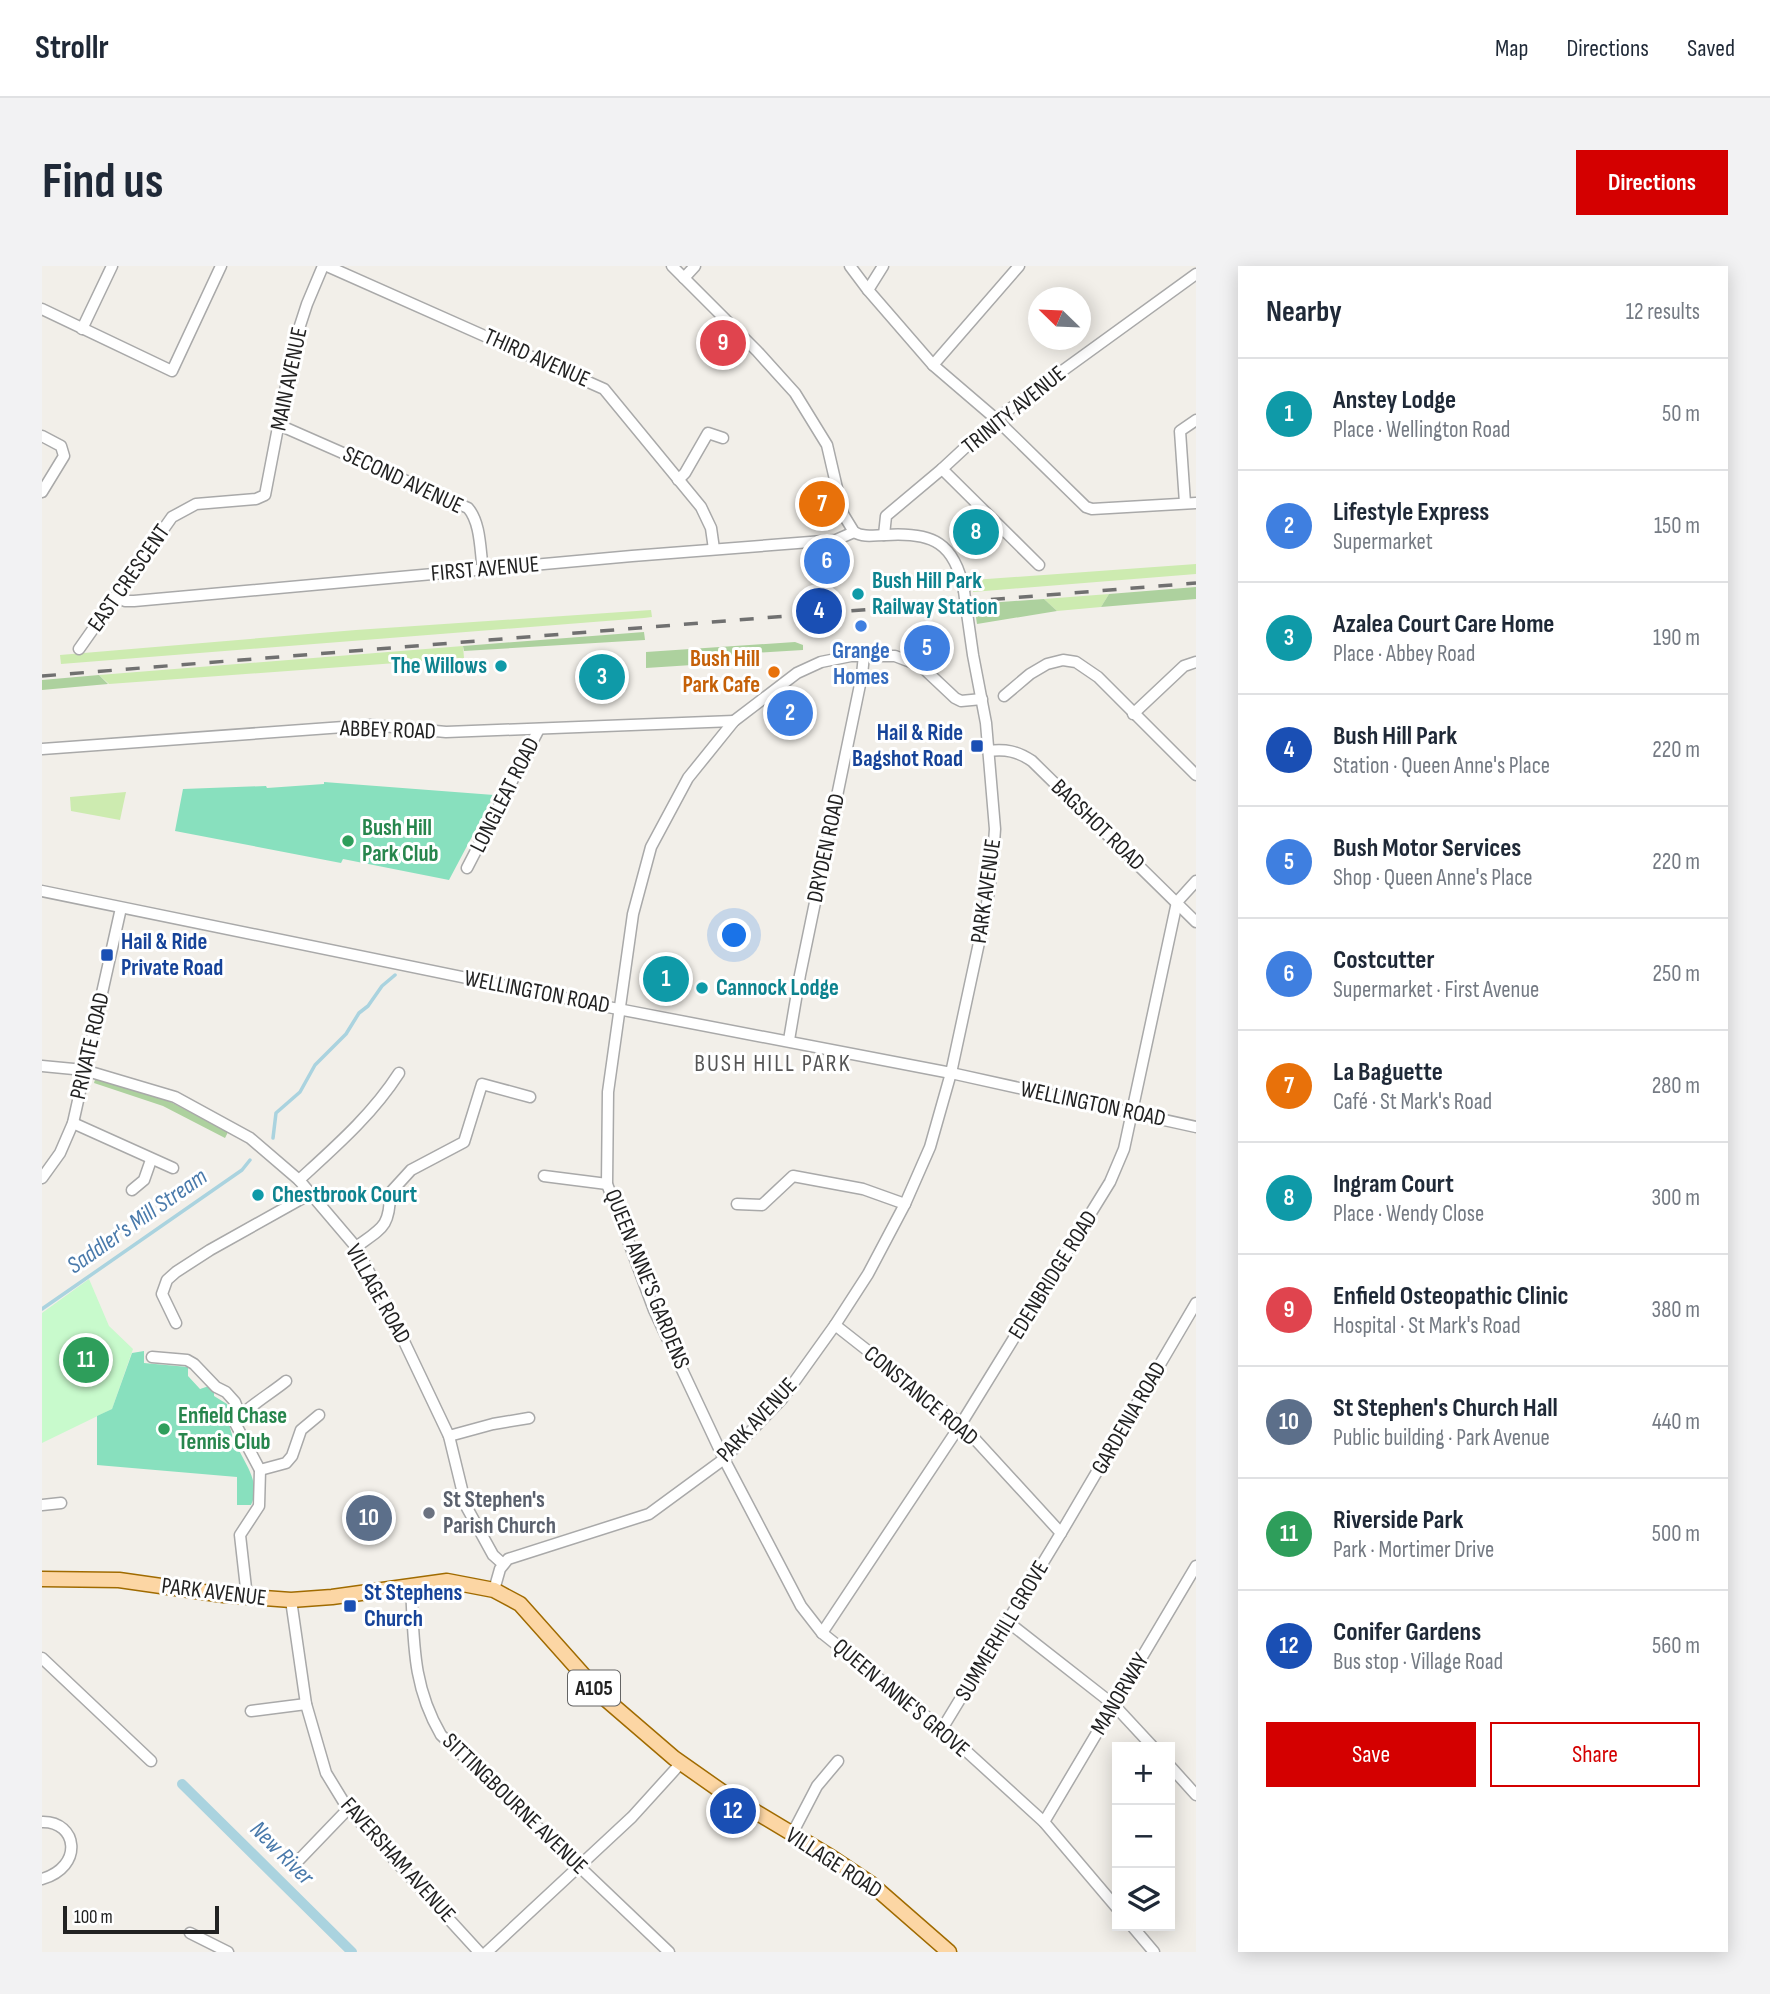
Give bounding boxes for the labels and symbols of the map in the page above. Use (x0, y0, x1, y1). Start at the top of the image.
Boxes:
north arrow (1028, 287, 1091, 350)
pin: 9 (700, 317, 746, 369)
street label: THIRD AVENUE (480, 322, 594, 394)
street label: MAIN AVENUE (264, 325, 314, 433)
street label: TRINITY AVENUE (957, 360, 1071, 460)
street label: SECOND AVENUE (338, 440, 468, 520)
pin: 7 (799, 478, 845, 530)
pin: 8 (953, 506, 999, 558)
street label: EAST CRESCENT (82, 519, 176, 637)
pin: 6 (804, 535, 850, 587)
street label: FIRST AVENUE (430, 550, 540, 588)
place label: Bush Hill Park Railway Station (872, 567, 998, 621)
pin: 4 (796, 585, 842, 637)
marker: Bush Hill Park Railway Station (850, 586, 866, 602)
marker: Grange Homes (853, 618, 869, 634)
pin: 5 (904, 622, 950, 674)
place label: Grange Homes (832, 637, 890, 691)
place label: Bush Hill Park Cafe (682, 645, 760, 699)
pin: 3 (579, 651, 625, 703)
place label: The Willows (391, 652, 487, 680)
marker: The Willows (493, 658, 509, 674)
marker: Bush Hill Park Cafe (766, 664, 782, 680)
pin: 2 (767, 687, 813, 739)
street label: ABBEY ROAD (339, 714, 436, 746)
place label: Hail & Ride Bagshot Road (852, 719, 963, 773)
street label: LONGLEAT ROAD (464, 733, 546, 857)
marker: Hail & Ride Bagshot Road (969, 738, 985, 754)
street label: BAGSHOT ROAD (1045, 773, 1151, 877)
street label: DRYDEN ROAD (801, 791, 851, 905)
place label: Bush Hill Park Club (362, 814, 438, 868)
marker: Bush Hill Park Club (340, 833, 356, 849)
street label: PARK AVENUE (965, 837, 1007, 945)
your location (717, 918, 751, 952)
place label: Hail & Ride Private Road (121, 928, 223, 982)
marker: Hail & Ride Private Road (99, 947, 115, 963)
pin: 1 (643, 953, 689, 1005)
street label: WELLINGTON ROAD (462, 964, 612, 1020)
place label: Cannock Lodge (716, 974, 839, 1002)
marker: Cannock Lodge (694, 980, 710, 996)
street label: PRIVATE ROAD (64, 990, 116, 1102)
district label: BUSH HILL PARK (694, 1049, 852, 1078)
street label: WELLINGTON ROAD (1018, 1075, 1168, 1133)
water label: Saddler's Mill Stream (61, 1162, 213, 1280)
place label: Chestbrook Court (272, 1181, 418, 1209)
street label: QUEEN ANNE'S GARDENS (598, 1185, 696, 1373)
marker: Chestbrook Court (250, 1187, 266, 1203)
street label: EDENBRIDGE ROAD (1002, 1206, 1104, 1344)
street label: VILLAGE ROAD (339, 1239, 417, 1349)
pin: 11 (63, 1334, 109, 1386)
street label: CONSTANCE ROAD (858, 1340, 984, 1452)
street label: GARDENIA ROAD (1085, 1357, 1173, 1479)
street label: PARK AVENUE (711, 1372, 803, 1468)
place label: Enfield Chase Tennis Club (178, 1402, 287, 1456)
marker: Enfield Chase Tennis Club (156, 1421, 172, 1437)
place label: St Stephen's Parish Church (443, 1486, 556, 1540)
pin: 10 (346, 1492, 392, 1544)
marker: St Stephen's Parish Church (421, 1505, 437, 1521)
street label: SUMMERHILL GROVE (949, 1556, 1055, 1706)
street label: PARK AVENUE (160, 1572, 268, 1612)
place label: St Stephens Church (364, 1579, 462, 1633)
marker: St Stephens Church (342, 1598, 358, 1614)
street label: QUEEN ANNE'S GROVE (827, 1633, 975, 1763)
street label: MANORWAY (1085, 1648, 1155, 1740)
road number: A105 (568, 1670, 620, 1706)
street label: SITTINGBOURNE AVENUE (436, 1728, 594, 1880)
pin: 12 (710, 1785, 756, 1837)
street label: FAVERSHAM AVENUE (335, 1792, 461, 1928)
water label: New River (244, 1815, 321, 1892)
street label: VILLAGE ROAD (780, 1821, 888, 1905)
scale bar (63, 1903, 219, 1935)

